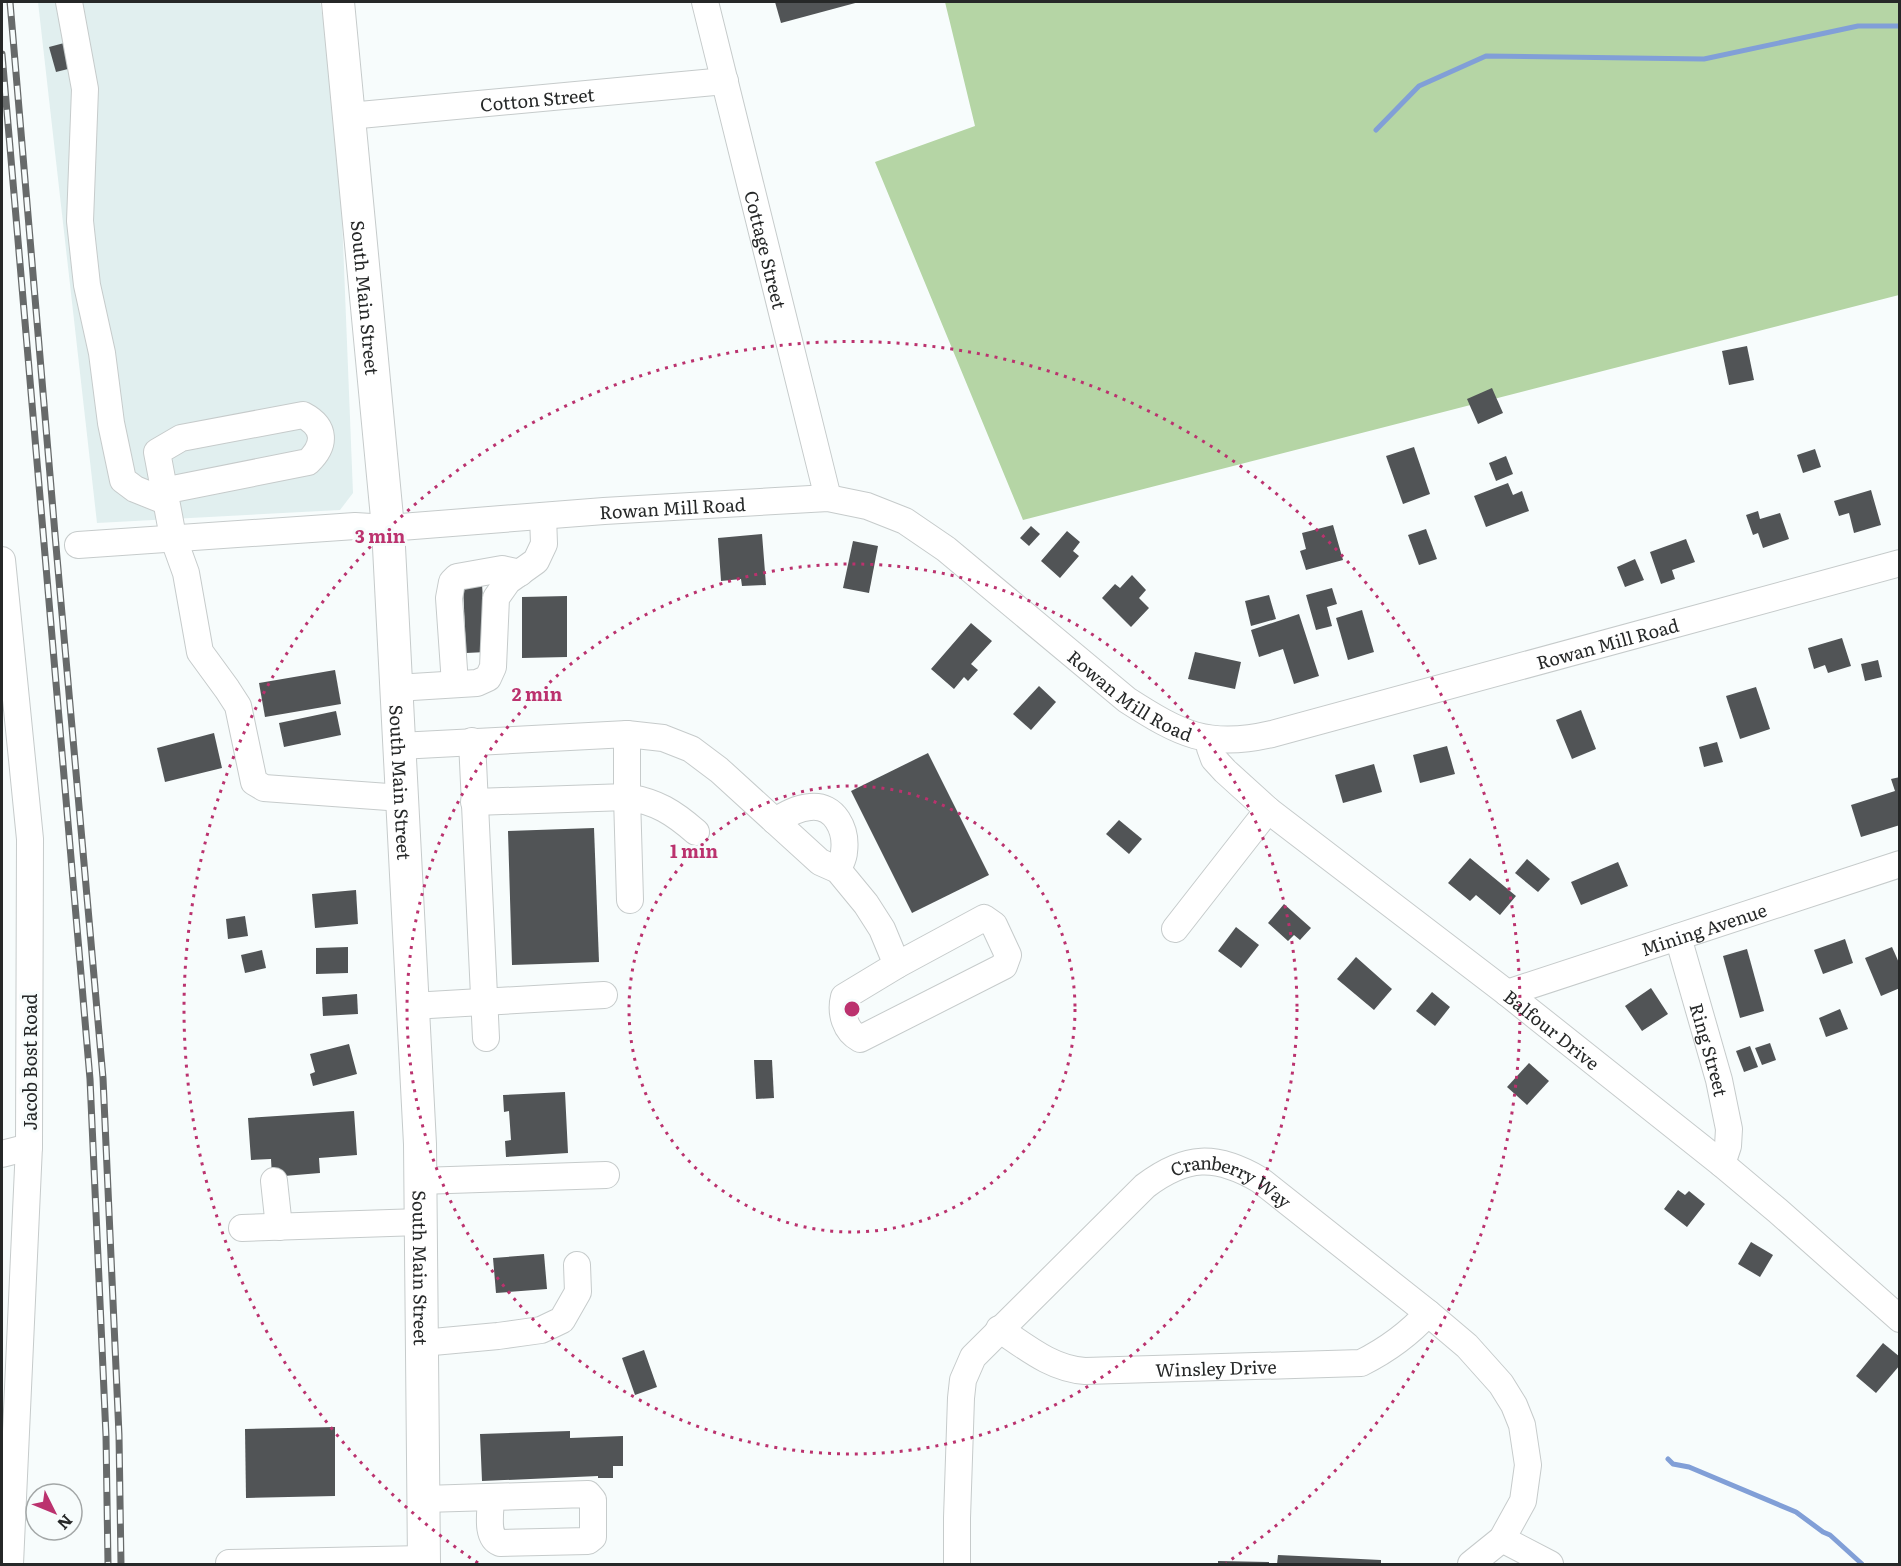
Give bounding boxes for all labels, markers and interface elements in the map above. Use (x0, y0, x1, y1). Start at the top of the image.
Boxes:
street label: Cotton Street (479, 80, 596, 117)
street label: Cottage Street (739, 187, 794, 312)
street label: South Main Street (345, 219, 387, 377)
street label: Rowan Mill Road (599, 489, 746, 525)
text: 3 min (355, 522, 406, 549)
street label: Rowan Mill Road (1533, 610, 1682, 675)
street label: Rowan Mill Road (1062, 643, 1196, 747)
text: 2 min (512, 680, 563, 707)
street label: South Main Street (384, 704, 419, 861)
text: 1 min (670, 837, 719, 864)
street label: Mining Avenue (1637, 895, 1770, 962)
street label: Balfour Drive (1499, 982, 1606, 1076)
street label: Jacob Bost Road (16, 994, 43, 1130)
centre of rings (842, 999, 862, 1019)
street label: Ring Street (1684, 1000, 1736, 1099)
street label: Cranberry Way (1166, 1148, 1298, 1214)
street label: South Main Street (407, 1190, 435, 1346)
street label: Winsley Drive (1155, 1352, 1277, 1382)
north arrow (24, 1482, 84, 1542)
text: N (52, 1510, 79, 1536)

